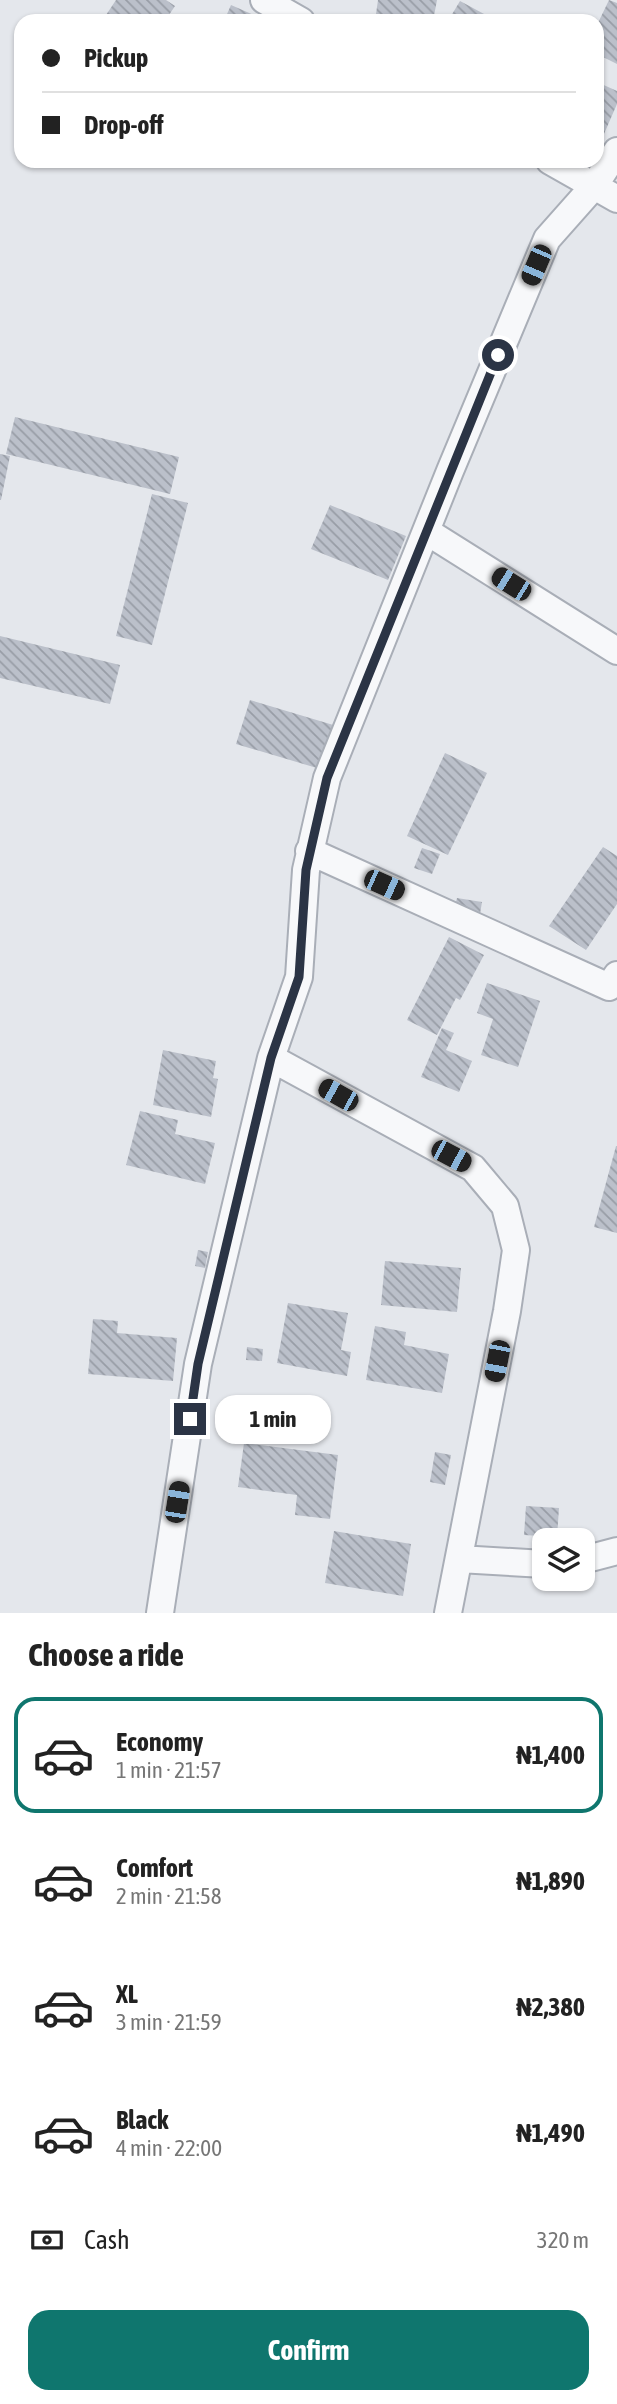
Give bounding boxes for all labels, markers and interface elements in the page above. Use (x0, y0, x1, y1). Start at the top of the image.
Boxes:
text: Pickup (84, 43, 148, 73)
text: Drop-off (84, 110, 164, 140)
car (519, 242, 554, 288)
route start (482, 339, 514, 371)
car (488, 564, 535, 604)
car (361, 867, 408, 903)
car (315, 1076, 362, 1114)
car (428, 1137, 475, 1175)
car (483, 1338, 512, 1384)
callout: 1 min (214, 1394, 330, 1444)
route end (174, 1403, 206, 1435)
text: 1 min (250, 1406, 296, 1432)
car (164, 1480, 191, 1524)
map controls (532, 1528, 595, 1591)
button: layers (532, 1528, 595, 1591)
text: Choose a ride (28, 1636, 184, 1673)
icon: car (32, 1724, 95, 1787)
text: Economy (116, 1727, 203, 1757)
text: ₦1,400 (516, 1740, 585, 1770)
text: 1 min · 21:57 (116, 1757, 222, 1783)
icon: car (32, 1850, 95, 1913)
text: Comfort (116, 1853, 193, 1883)
text: ₦1,890 (516, 1866, 585, 1896)
text: 2 min · 21:58 (116, 1883, 222, 1909)
icon: car (32, 1976, 95, 2039)
text: XL (116, 1979, 138, 2009)
text: ₦2,380 (516, 1992, 585, 2022)
text: 3 min · 21:59 (116, 2009, 222, 2035)
icon: car (32, 2102, 95, 2165)
text: Black (116, 2105, 168, 2135)
text: ₦1,490 (516, 2118, 585, 2148)
text: 4 min · 22:00 (116, 2135, 222, 2161)
icon: cash (28, 2221, 66, 2259)
text: Cash (84, 2225, 130, 2255)
text: 320 m (537, 2227, 589, 2253)
button: Confirm (28, 2310, 589, 2390)

